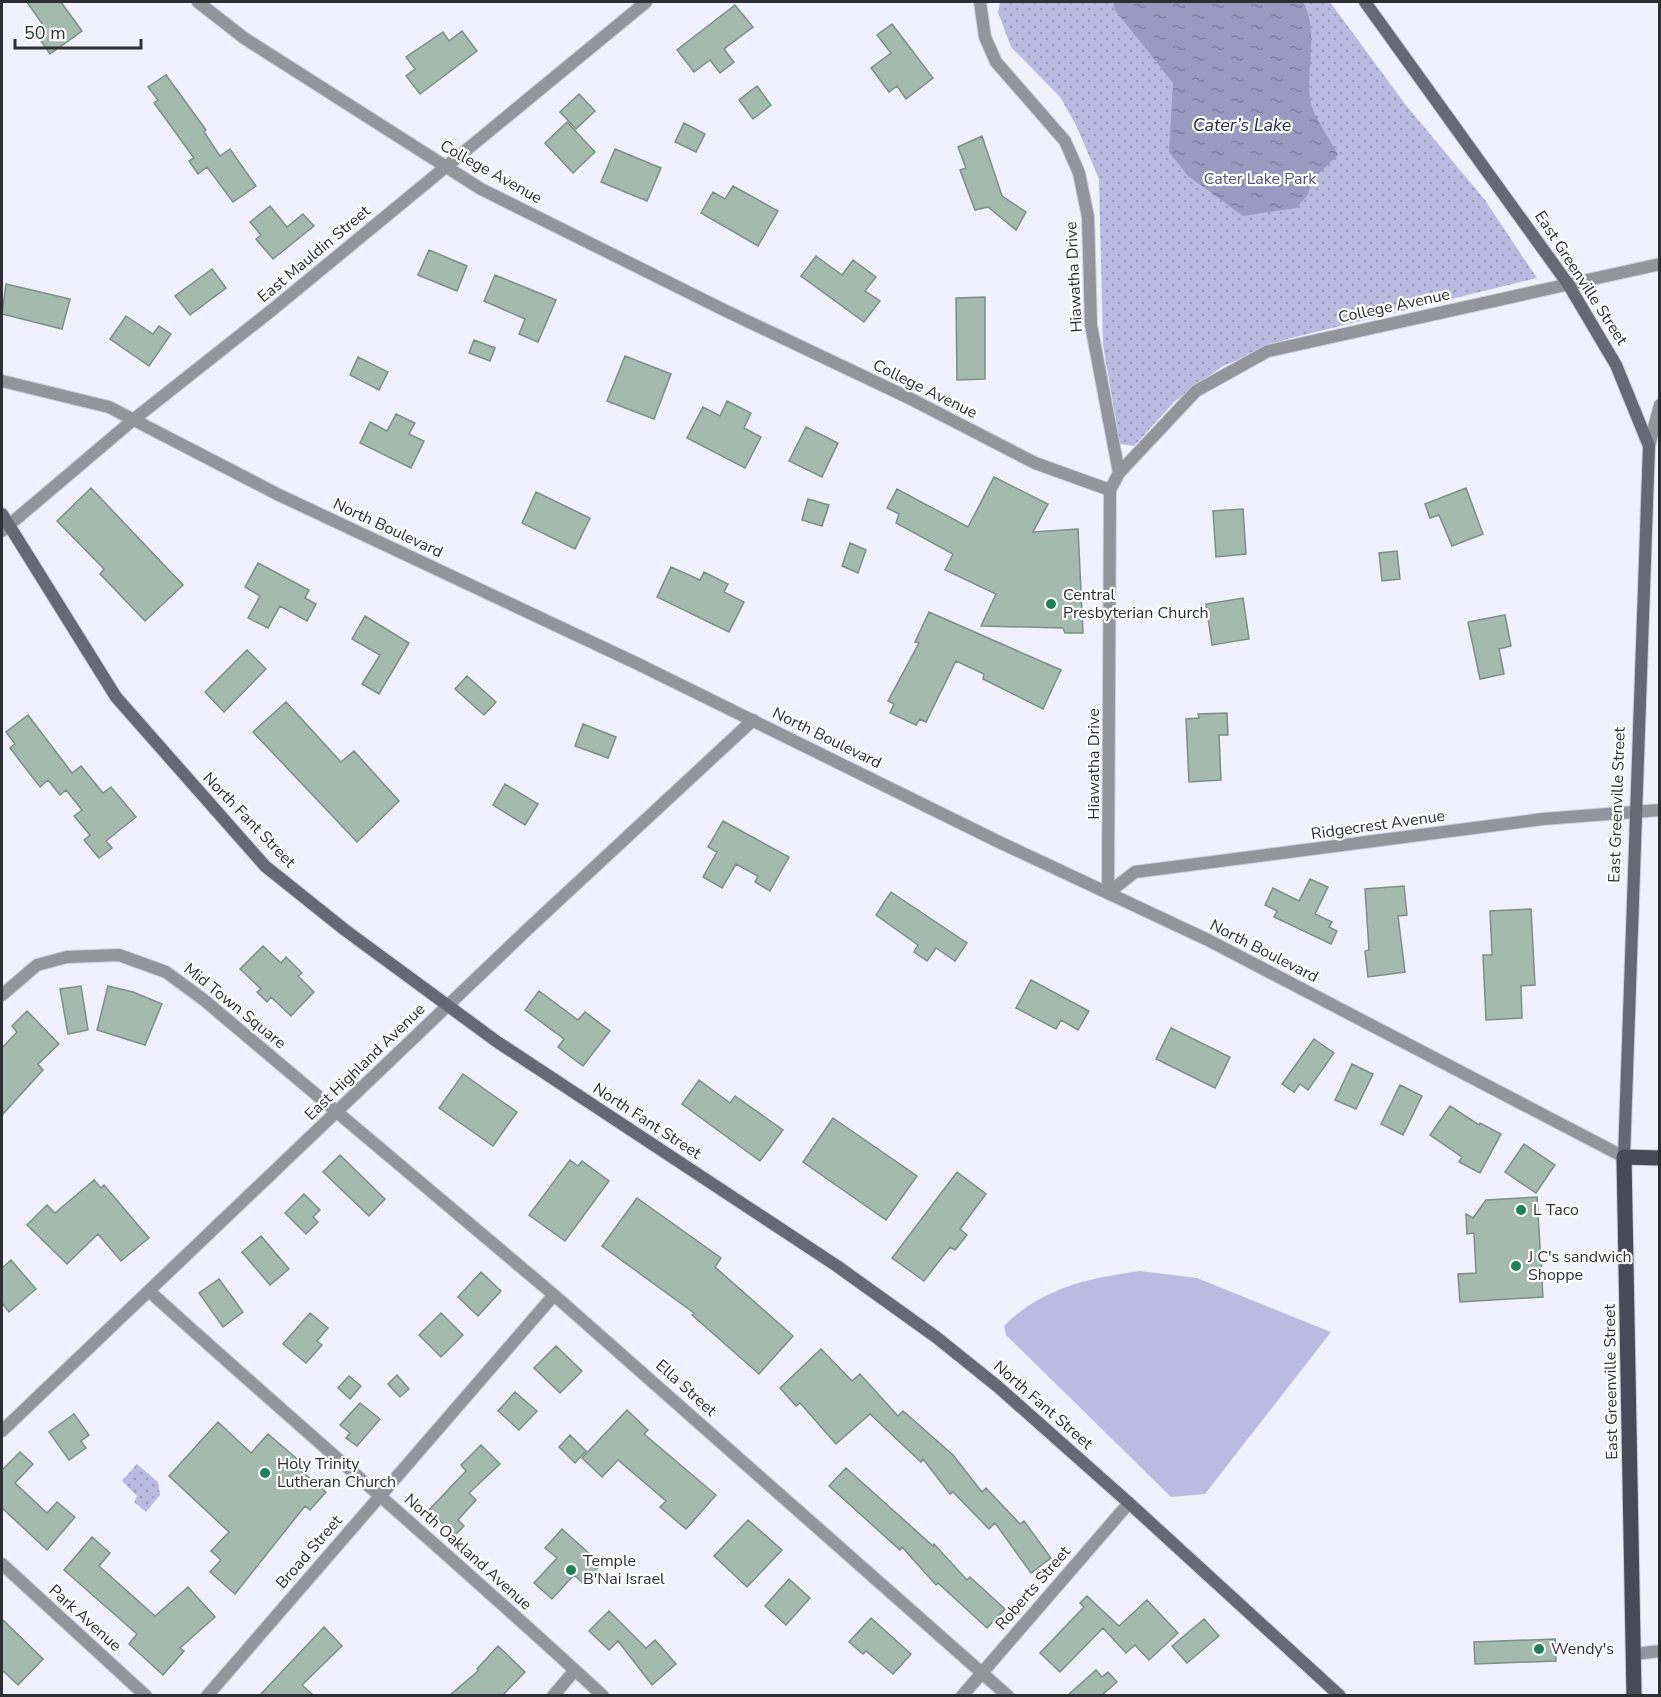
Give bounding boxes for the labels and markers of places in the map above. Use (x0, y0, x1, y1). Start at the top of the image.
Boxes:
place label: Central Presbyterian Church (1063, 584, 1209, 624)
marker: Central Presbyterian Church (1044, 597, 1058, 611)
place label: L Taco (1533, 1199, 1579, 1221)
marker: L Taco (1514, 1203, 1528, 1217)
place label: J C's sandwich Shoppe (1527, 1246, 1632, 1286)
marker: J C's sandwich Shoppe (1509, 1259, 1523, 1273)
place label: Holy Trinity Lutheran Church (277, 1453, 396, 1493)
marker: Holy Trinity Lutheran Church (258, 1466, 272, 1480)
place label: Temple B'Nai Israel (583, 1550, 665, 1590)
marker: Temple B'Nai Israel (564, 1563, 578, 1577)
place label: Wendy's (1551, 1638, 1614, 1660)
marker: Wendy's (1532, 1642, 1546, 1656)

